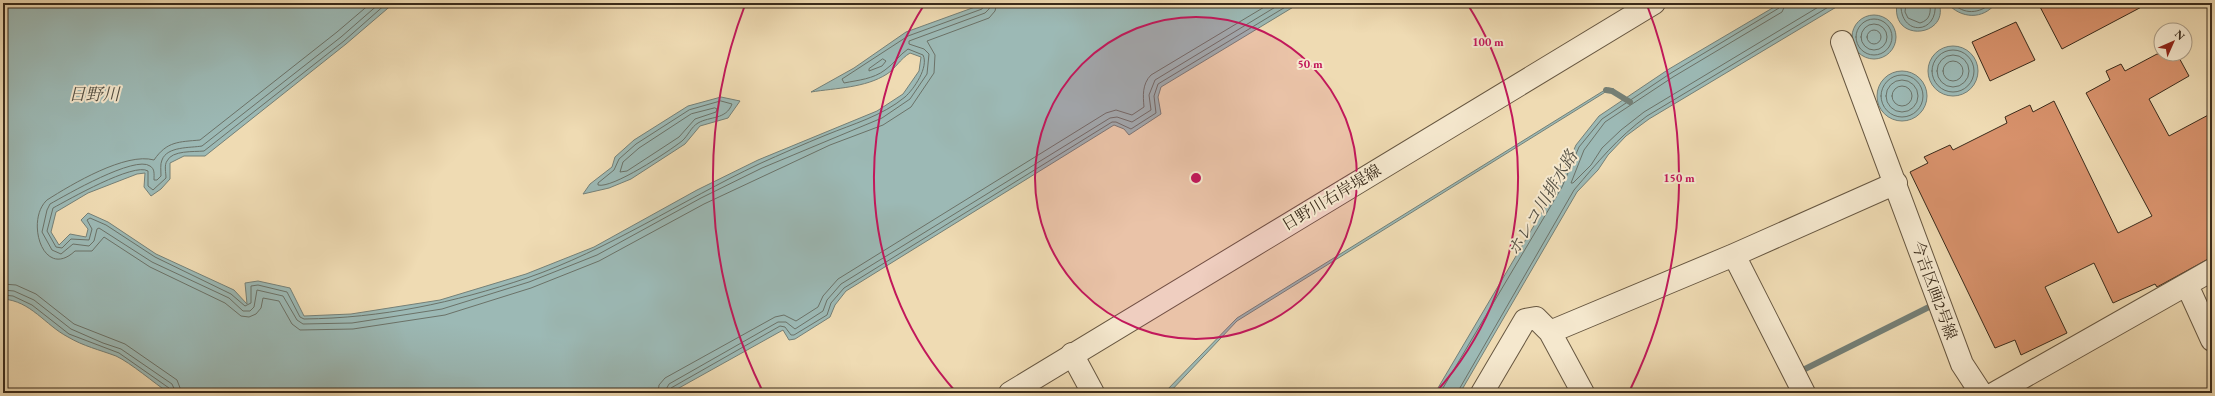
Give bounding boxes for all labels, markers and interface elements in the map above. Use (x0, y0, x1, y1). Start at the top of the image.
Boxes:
north arrow (2153, 22, 2193, 62)
text: N (2172, 27, 2188, 43)
text: 100 m (1472, 34, 1504, 50)
text: 50 m (1297, 56, 1323, 72)
water label: 日野川 (69, 83, 121, 105)
water label: ホレコ川排水路 (1502, 145, 1583, 260)
street label: 日野川右岸堤線 (1278, 160, 1385, 235)
text: 150 m (1663, 170, 1695, 186)
centre of rings (1189, 171, 1203, 185)
street label: 今吉区画2号線 (1907, 238, 1962, 342)

